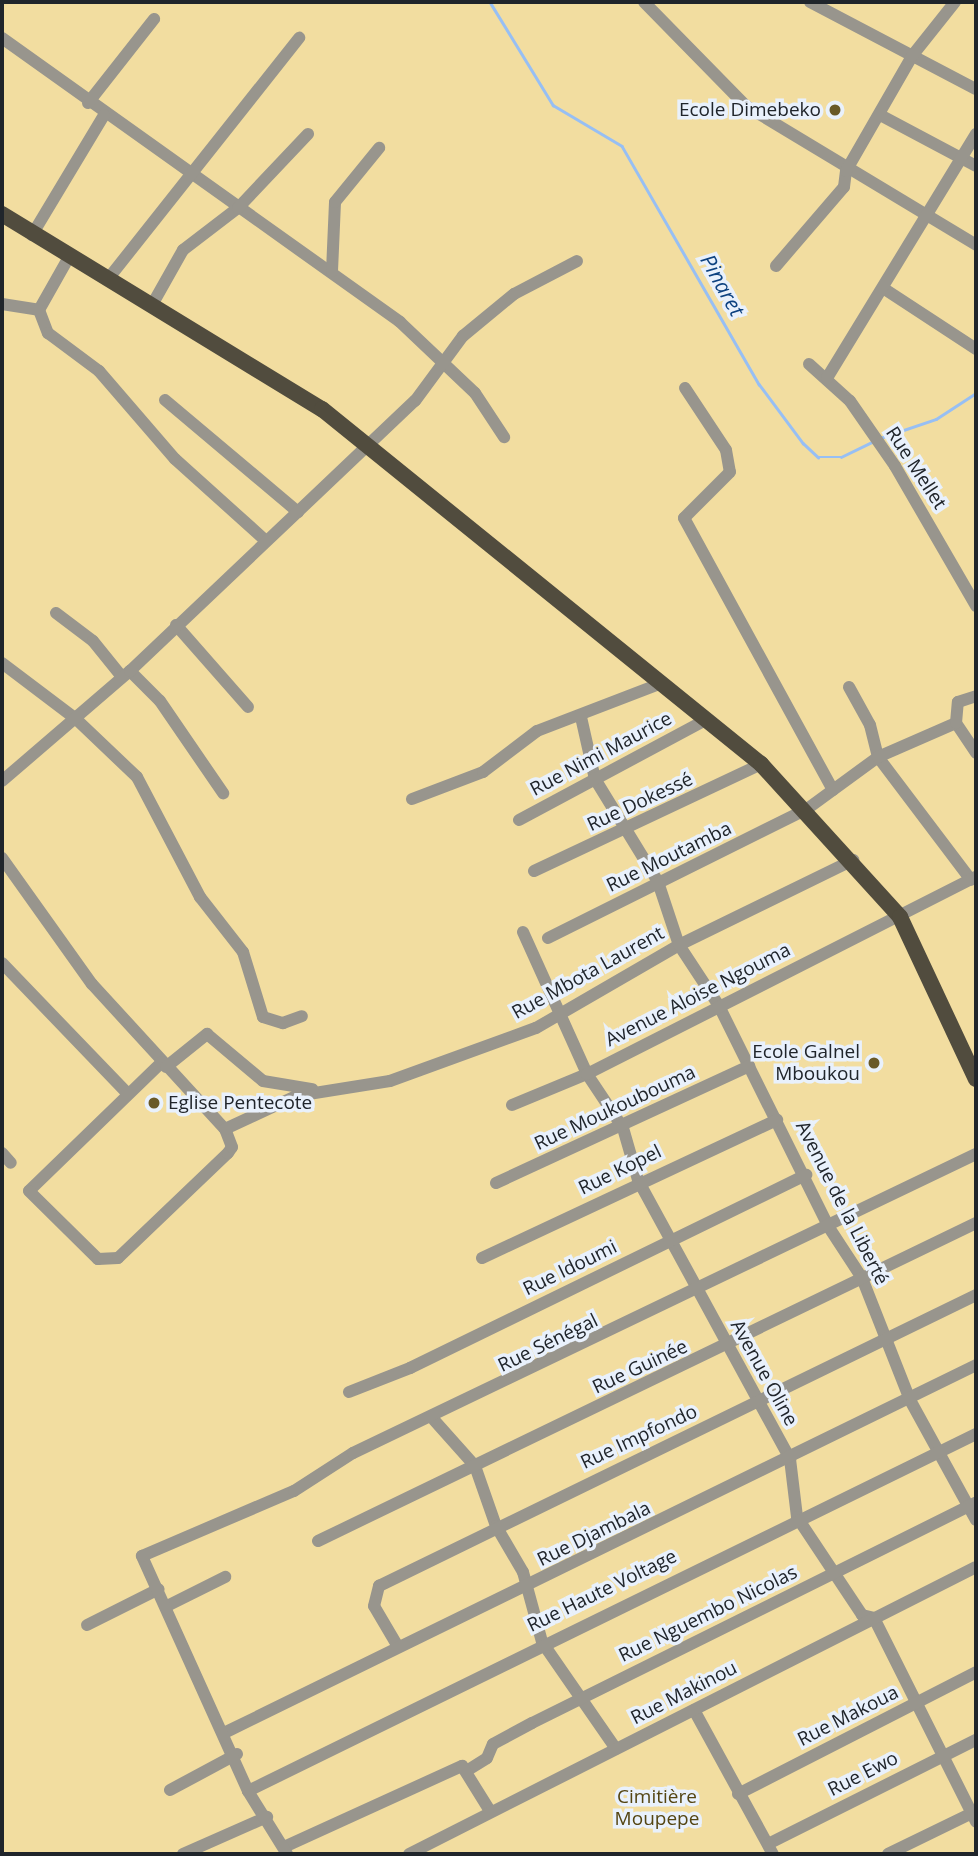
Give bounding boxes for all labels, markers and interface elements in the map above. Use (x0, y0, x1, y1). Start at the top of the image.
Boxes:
place label: Ecole Dimebeko (679, 99, 821, 121)
marker: Ecole Dimebeko (827, 102, 843, 118)
water label: Pinaret (696, 250, 750, 320)
street label: Rue Mellet (881, 422, 951, 514)
street label: Rue Nimi Maurice (526, 707, 676, 801)
street label: Rue Dokessé (584, 768, 696, 836)
street label: Rue Moutamba (603, 817, 735, 897)
street label: Rue Mbota Laurent (508, 922, 668, 1024)
street label: Avenue Aloise Ngouma (602, 938, 794, 1052)
place label: Ecole Galnel Mboukou (752, 1041, 860, 1085)
marker: Ecole Galnel Mboukou (866, 1055, 882, 1071)
street label: Rue Moukoubouma (531, 1061, 699, 1155)
place label: Eglise Pentecote (168, 1092, 312, 1114)
marker: Eglise Pentecote (146, 1095, 162, 1111)
street label: Avenue de la Liberté (791, 1117, 893, 1289)
street label: Rue Kopel (575, 1140, 665, 1200)
street label: Rue Idoumi (519, 1236, 621, 1300)
street label: Rue Sénégal (494, 1309, 602, 1377)
street label: Avenue Oline (725, 1316, 803, 1430)
street label: Rue Guinée (589, 1335, 691, 1399)
street label: Rue Impfondo (577, 1400, 701, 1474)
street label: Rue Djambala (534, 1497, 654, 1571)
street label: Rue Haute Voltage (524, 1545, 680, 1637)
street label: Rue Nguembo Nicolas (615, 1561, 801, 1667)
street label: Rue Makinou (627, 1656, 741, 1730)
street label: Rue Makoua (794, 1681, 902, 1751)
street label: Rue Ewo (824, 1747, 902, 1801)
park label: Cimitière Moupepe (615, 1786, 699, 1830)

